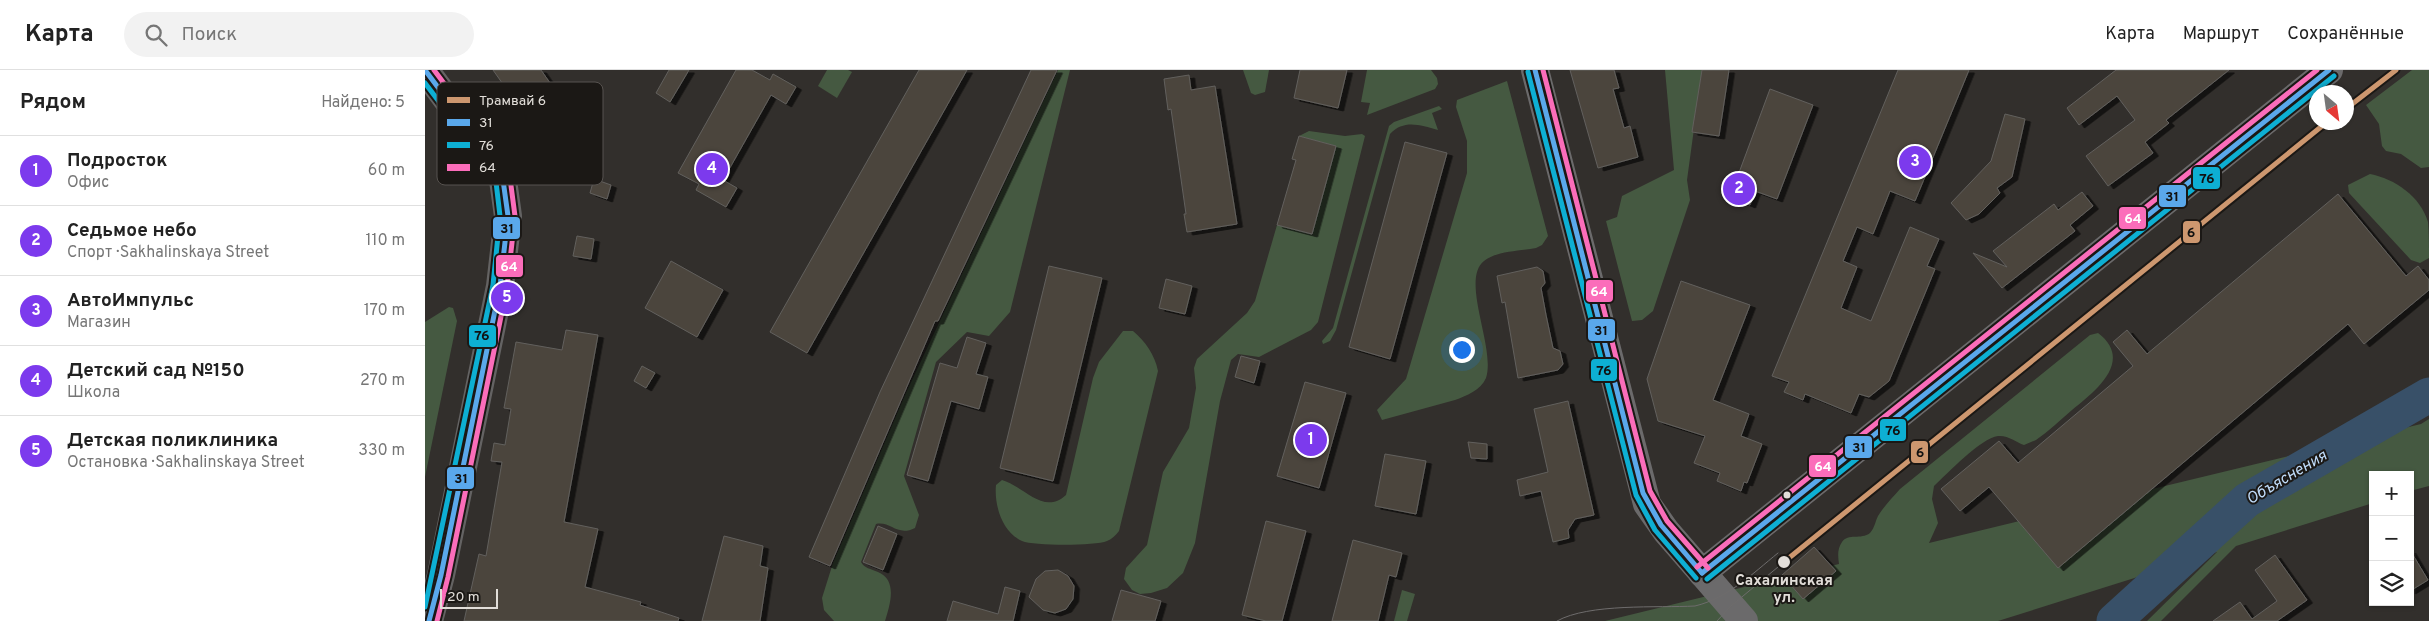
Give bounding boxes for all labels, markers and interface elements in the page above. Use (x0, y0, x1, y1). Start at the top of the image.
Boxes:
search box (124, 12, 474, 57)
text: Карта (25, 20, 94, 50)
icon: search (142, 21, 170, 49)
text: Поиск (182, 23, 237, 47)
text: Карта (2105, 23, 2155, 46)
text: Маршрут (2183, 23, 2259, 46)
text: Сохранённые (2287, 23, 2404, 46)
legend (437, 82, 603, 185)
north arrow (2309, 85, 2354, 130)
text: Рядом (20, 89, 86, 116)
text: Найдено: 5 (321, 93, 405, 113)
text: Трамвай 6 (479, 93, 546, 110)
text: 31 (479, 115, 493, 132)
text: 76 (479, 138, 494, 155)
pin: 3 (1899, 143, 1931, 181)
text: Подросток (67, 149, 167, 173)
pin: 4 (696, 150, 728, 188)
text: 64 (479, 160, 496, 177)
text: 1 (33, 161, 39, 181)
text: 60 m (368, 161, 405, 181)
line badge: 76 (2192, 166, 2221, 190)
pin: 2 (1723, 170, 1755, 208)
text: 76 (2199, 171, 2215, 188)
text: Офис (67, 173, 109, 193)
line badge: 31 (2158, 184, 2187, 208)
text: 31 (2165, 189, 2179, 206)
line badge: 64 (2118, 206, 2147, 230)
text: 64 (2124, 211, 2142, 228)
line badge: 31 (492, 216, 521, 240)
text: Седьмое небо (67, 219, 197, 243)
line badge: 6 (2182, 220, 2201, 244)
text: 31 (500, 221, 514, 238)
text: 6 (2187, 225, 2195, 242)
text: 2 (31, 231, 41, 251)
text: 110 m (365, 231, 405, 251)
text: Спорт · Sakhalinskaya Street (67, 243, 269, 263)
line badge: 64 (495, 254, 524, 278)
text: 64 (500, 259, 518, 276)
pin: 5 (491, 279, 523, 317)
line badge: 64 (1585, 279, 1614, 303)
text: 64 (1590, 284, 1608, 301)
text: АвтоИмпульс (67, 289, 194, 313)
text: 3 (31, 301, 41, 321)
text: 170 m (364, 301, 405, 321)
text: Магазин (67, 313, 131, 333)
line badge: 31 (1587, 318, 1616, 342)
text: 31 (1594, 323, 1608, 340)
line badge: 76 (468, 324, 497, 348)
text: 76 (474, 328, 490, 345)
your location (1449, 337, 1475, 363)
line badge: 76 (1590, 358, 1618, 382)
text: Детский сад №150 (67, 359, 245, 383)
text: 76 (1596, 363, 1612, 380)
text: 4 (31, 371, 41, 391)
text: 270 m (360, 371, 405, 391)
text: Школа (67, 383, 120, 403)
line badge: 76 (1879, 418, 1907, 442)
pin: 1 (1295, 421, 1327, 459)
text: 76 (1885, 423, 1901, 440)
text: Детская поликлиника (67, 429, 278, 453)
line badge: 31 (1844, 435, 1873, 459)
text: 31 (1852, 440, 1866, 457)
line badge: 6 (1910, 440, 1929, 464)
text: 5 (31, 441, 41, 461)
text: 330 m (358, 441, 405, 461)
text: 6 (1916, 445, 1924, 462)
water label: Объяснения (2243, 446, 2331, 510)
text: Остановка · Sakhalinskaya Street (67, 453, 305, 473)
line badge: 64 (1808, 454, 1837, 478)
text: 64 (1814, 459, 1832, 476)
line badge: 31 (446, 466, 475, 490)
text: 31 (454, 471, 468, 488)
map controls (2369, 471, 2414, 606)
button: + (2369, 471, 2414, 516)
unlabelled marker (1782, 490, 1792, 500)
button: − (2369, 516, 2414, 561)
marker: Сахалинская ул. (1776, 554, 1792, 570)
button: layers (2369, 561, 2414, 606)
place label: Сахалинская ул. (1735, 572, 1833, 608)
scale bar (440, 586, 497, 609)
text: 20 m (447, 589, 480, 606)

